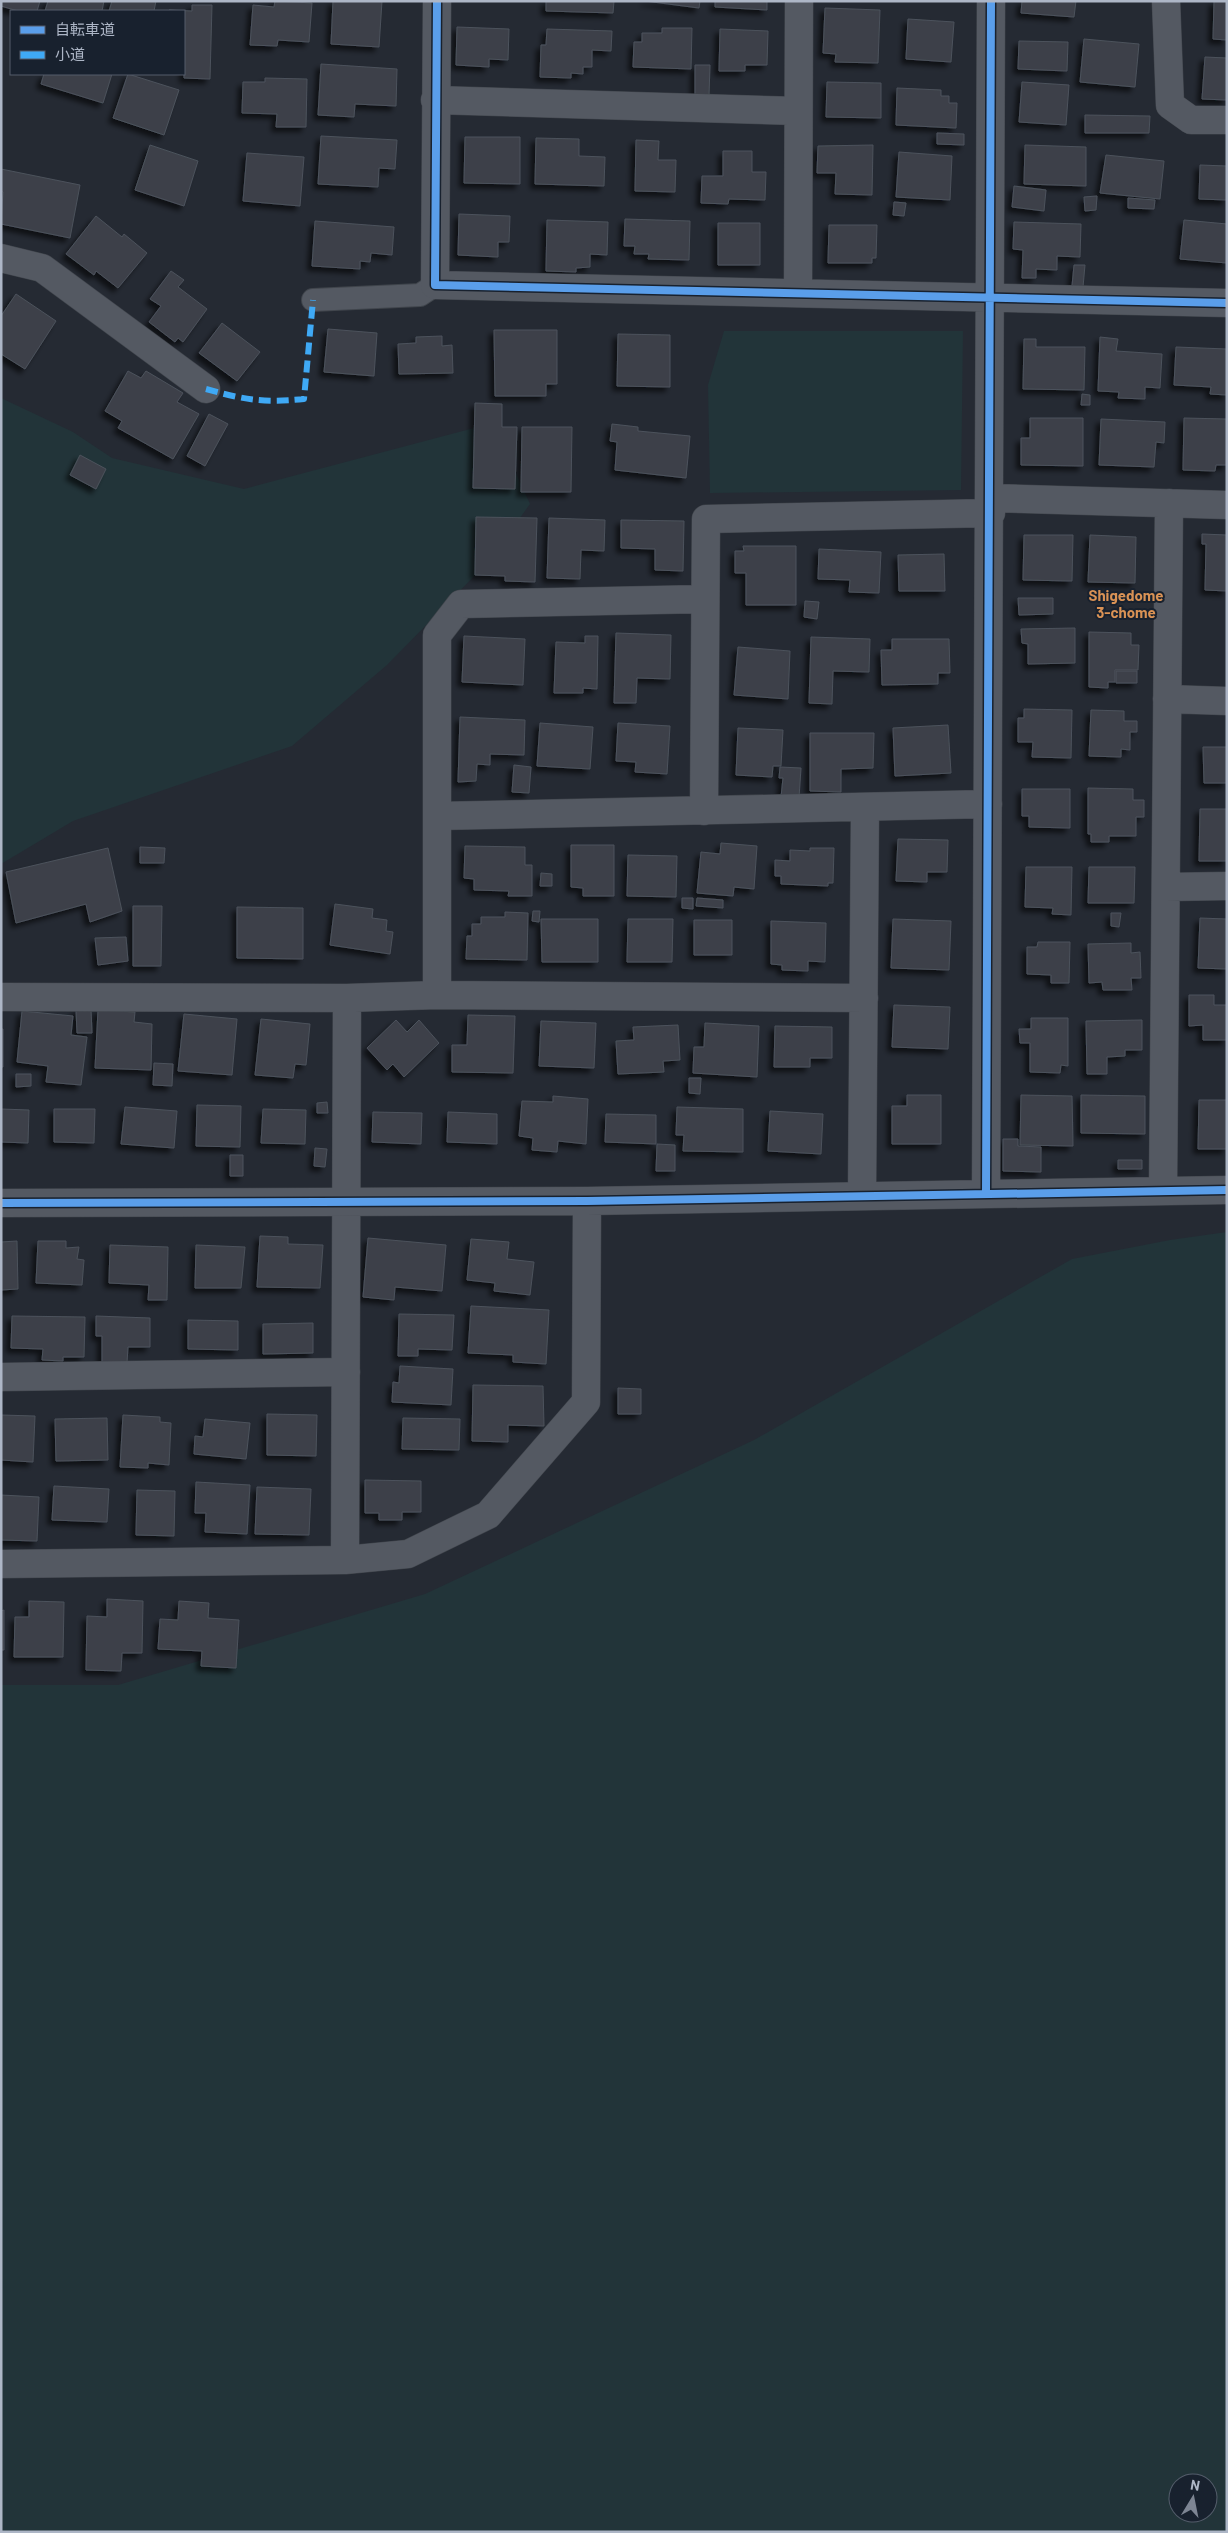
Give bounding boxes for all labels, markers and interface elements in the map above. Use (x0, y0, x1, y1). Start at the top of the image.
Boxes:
legend (10, 10, 185, 75)
text: 自転車道 (55, 20, 115, 38)
text: 小道 (55, 45, 85, 63)
district label: Shigedome 3-chome (1088, 586, 1164, 621)
north arrow (1168, 2473, 1218, 2523)
text: N (1189, 2476, 1201, 2494)

